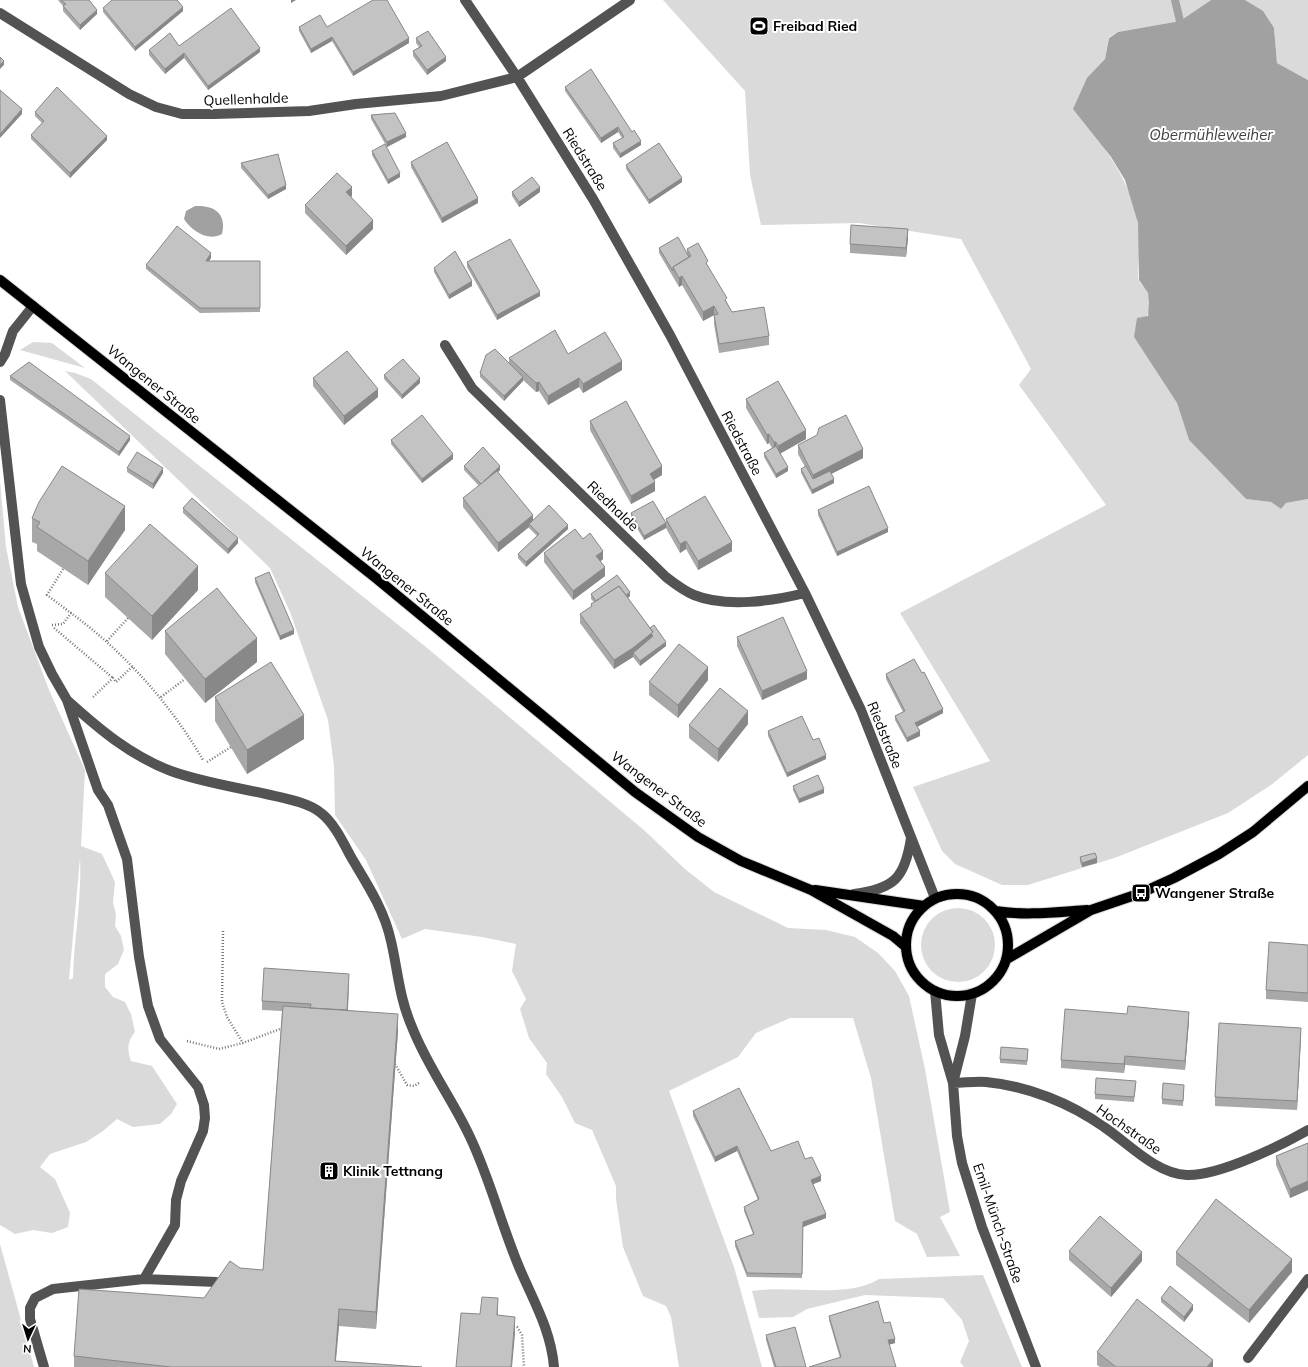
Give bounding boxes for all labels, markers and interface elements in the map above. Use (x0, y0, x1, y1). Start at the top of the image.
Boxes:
sports icon: Freibad Ried (748, 15, 770, 37)
place label: Freibad Ried (773, 17, 857, 35)
street label: Quellenhalde (203, 89, 289, 109)
street label: Riedstraße (559, 124, 611, 194)
water label: Obermühleweiher (1149, 125, 1273, 144)
street label: Wangener Straße (103, 341, 205, 427)
street label: Riedstraße (717, 408, 767, 478)
street label: Riedhalde (583, 477, 643, 535)
street label: Wangener Straße (356, 543, 458, 629)
street label: Riedstraße (863, 699, 907, 771)
street label: Wangener Straße (607, 747, 711, 831)
bus stop icon: Wangener Straße (1130, 882, 1152, 904)
place label: Wangener Straße (1155, 884, 1275, 902)
street label: Hochstraße (1093, 1100, 1165, 1158)
building icon: Klinik Tettnang (318, 1160, 340, 1182)
street label: Emil-Münch-Straße (969, 1161, 1027, 1285)
place label: Klinik Tettnang (343, 1162, 443, 1180)
north arrow (8, 1319, 48, 1359)
text: N (23, 1342, 32, 1356)

